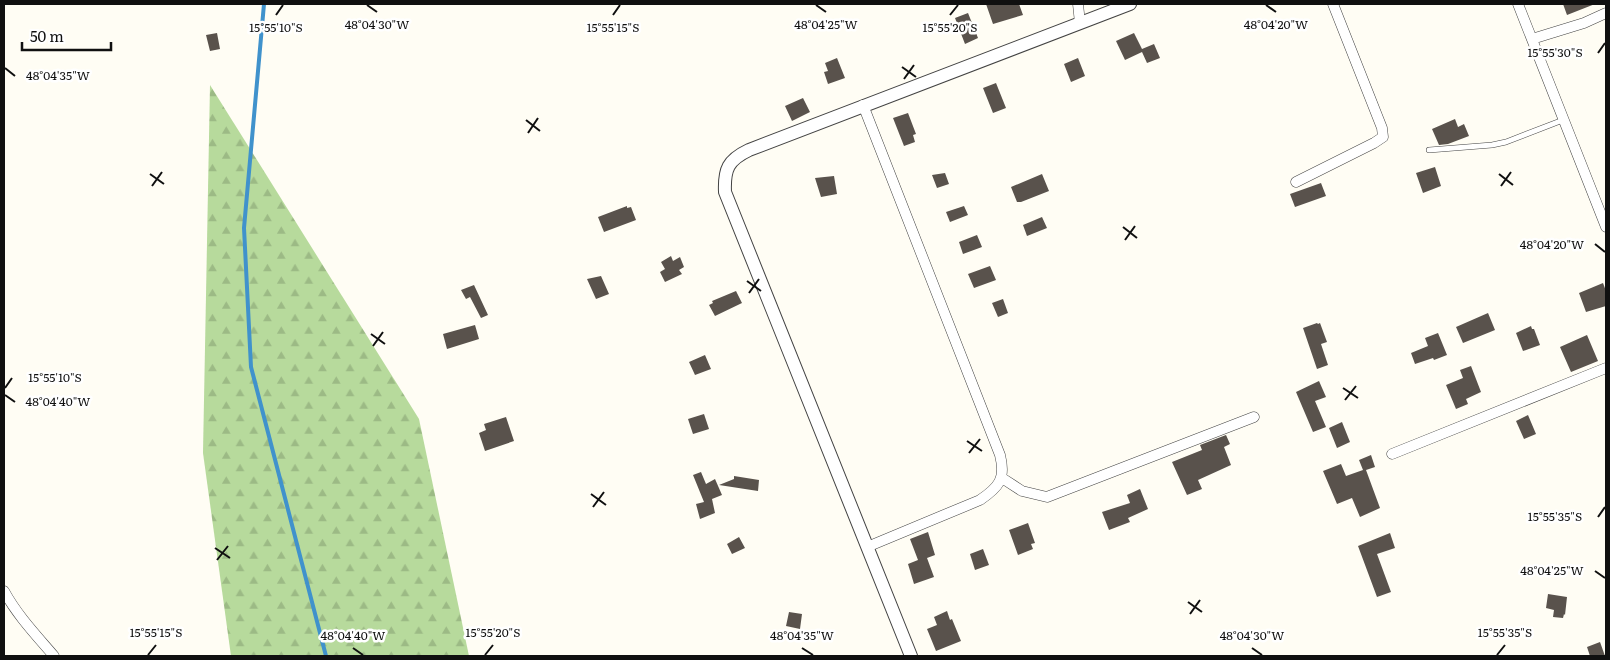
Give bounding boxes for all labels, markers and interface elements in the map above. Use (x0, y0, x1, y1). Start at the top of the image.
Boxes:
text: 48°04'30"W (345, 15, 409, 33)
text: 48°04'25"W (794, 15, 858, 33)
text: 48°04'20"W (1244, 15, 1308, 33)
text: 15°55'10"S (249, 18, 303, 36)
text: 15°55'15"S (587, 18, 639, 36)
text: 15°55'20"S (923, 18, 977, 36)
scale bar (22, 20, 111, 52)
text: 50 m (30, 24, 64, 47)
text: 15°55'30"S (1527, 43, 1583, 61)
text: 48°04'35"W (26, 66, 90, 84)
text: 48°04'20"W (1520, 235, 1584, 253)
text: 15°55'10"S (28, 368, 82, 386)
text: 48°04'40"W (26, 392, 90, 410)
text: 15°55'35"S (1528, 507, 1582, 525)
text: 48°04'25"W (1520, 561, 1584, 579)
text: 15°55'15"S (130, 623, 182, 641)
text: 15°55'20"S (466, 623, 520, 641)
text: 15°55'35"S (1478, 623, 1532, 641)
text: 48°04'40"W (321, 626, 385, 644)
text: 48°04'35"W (770, 626, 834, 644)
text: 48°04'30"W (1220, 626, 1284, 644)

